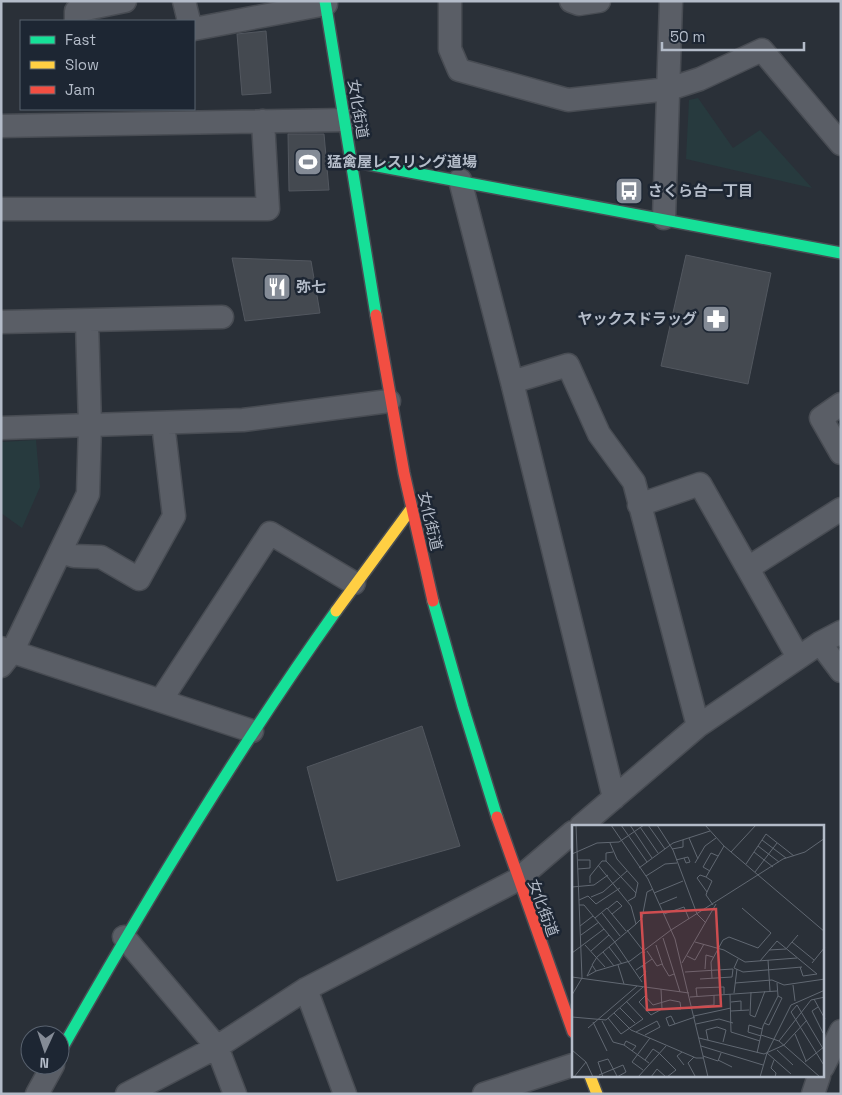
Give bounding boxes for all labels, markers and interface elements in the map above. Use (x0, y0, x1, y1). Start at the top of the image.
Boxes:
legend (20, 20, 195, 110)
scale bar (662, 20, 804, 52)
text: 50 m (670, 27, 705, 46)
text: Fast (65, 30, 96, 49)
text: Slow (65, 55, 99, 74)
street label: 女化街道 (344, 78, 373, 140)
text: Jam (65, 80, 95, 99)
sports icon: 猛禽屋レスリング道場 (293, 147, 323, 177)
place label: 猛禽屋レスリング道場 (327, 152, 477, 171)
bus stop icon: さくら台一丁目 (614, 176, 644, 206)
place label: さくら台一丁目 (648, 181, 753, 200)
restaurant icon: 弥七 (262, 272, 292, 302)
place label: 弥七 (296, 277, 326, 296)
pharmacy icon: ヤックスドラッグ (701, 304, 731, 334)
place label: ヤックスドラッグ (577, 309, 697, 328)
street label: 女化街道 (414, 490, 446, 552)
inset map (572, 825, 824, 1078)
street label: 女化街道 (524, 876, 563, 939)
north arrow (20, 1025, 70, 1075)
text: N (39, 1054, 49, 1072)

